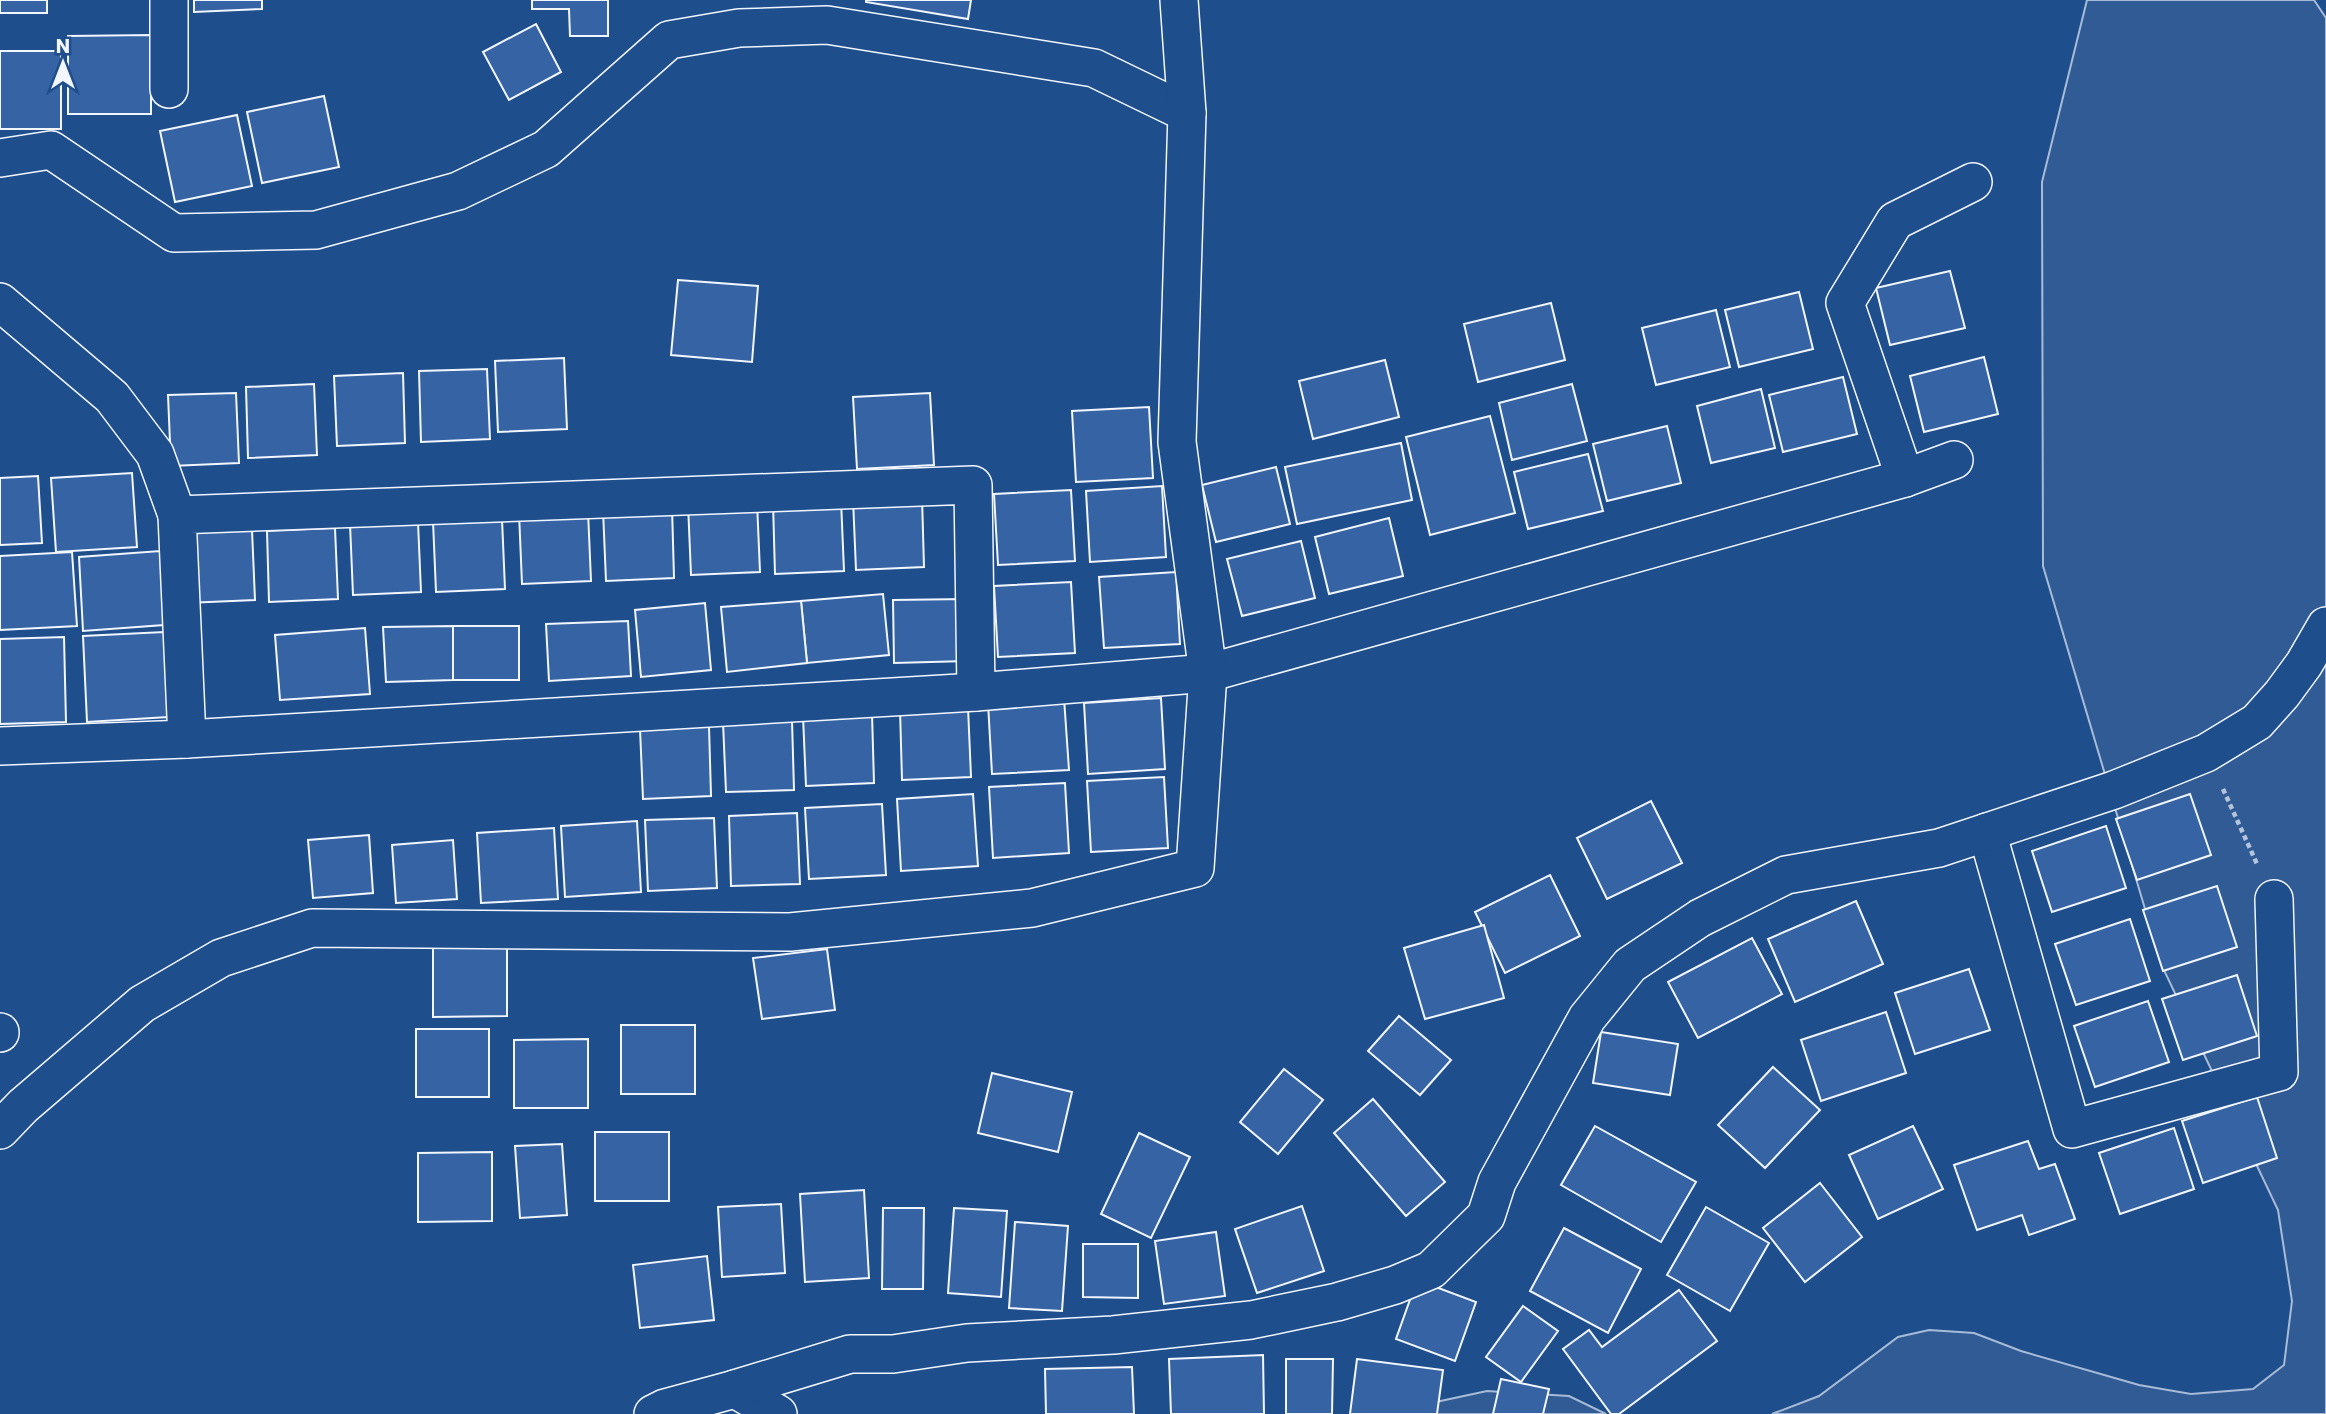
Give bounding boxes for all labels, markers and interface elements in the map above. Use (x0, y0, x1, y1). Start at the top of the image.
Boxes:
north arrow (28, 28, 98, 98)
text: N (56, 33, 70, 60)

